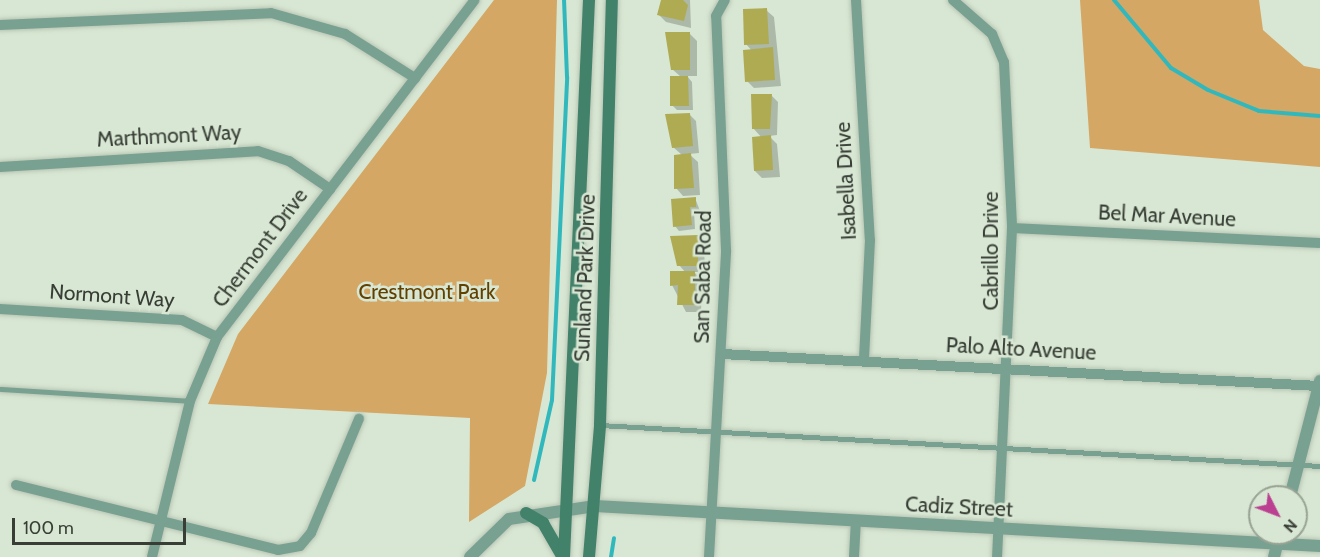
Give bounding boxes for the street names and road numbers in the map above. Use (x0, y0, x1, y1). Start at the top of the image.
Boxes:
street label: Marthmont Way (96, 120, 242, 152)
street label: Isabella Drive (830, 121, 862, 241)
street label: Chermont Drive (207, 184, 313, 312)
street label: Cabrillo Drive (978, 192, 1004, 310)
street label: Sunland Park Drive (569, 194, 601, 362)
street label: Bel Mar Avenue (1097, 200, 1237, 232)
street label: San Saba Road (689, 210, 717, 344)
street label: Normont Way (49, 279, 175, 313)
street label: Palo Alto Avenue (945, 332, 1097, 366)
street label: Cadiz Street (905, 492, 1013, 522)

